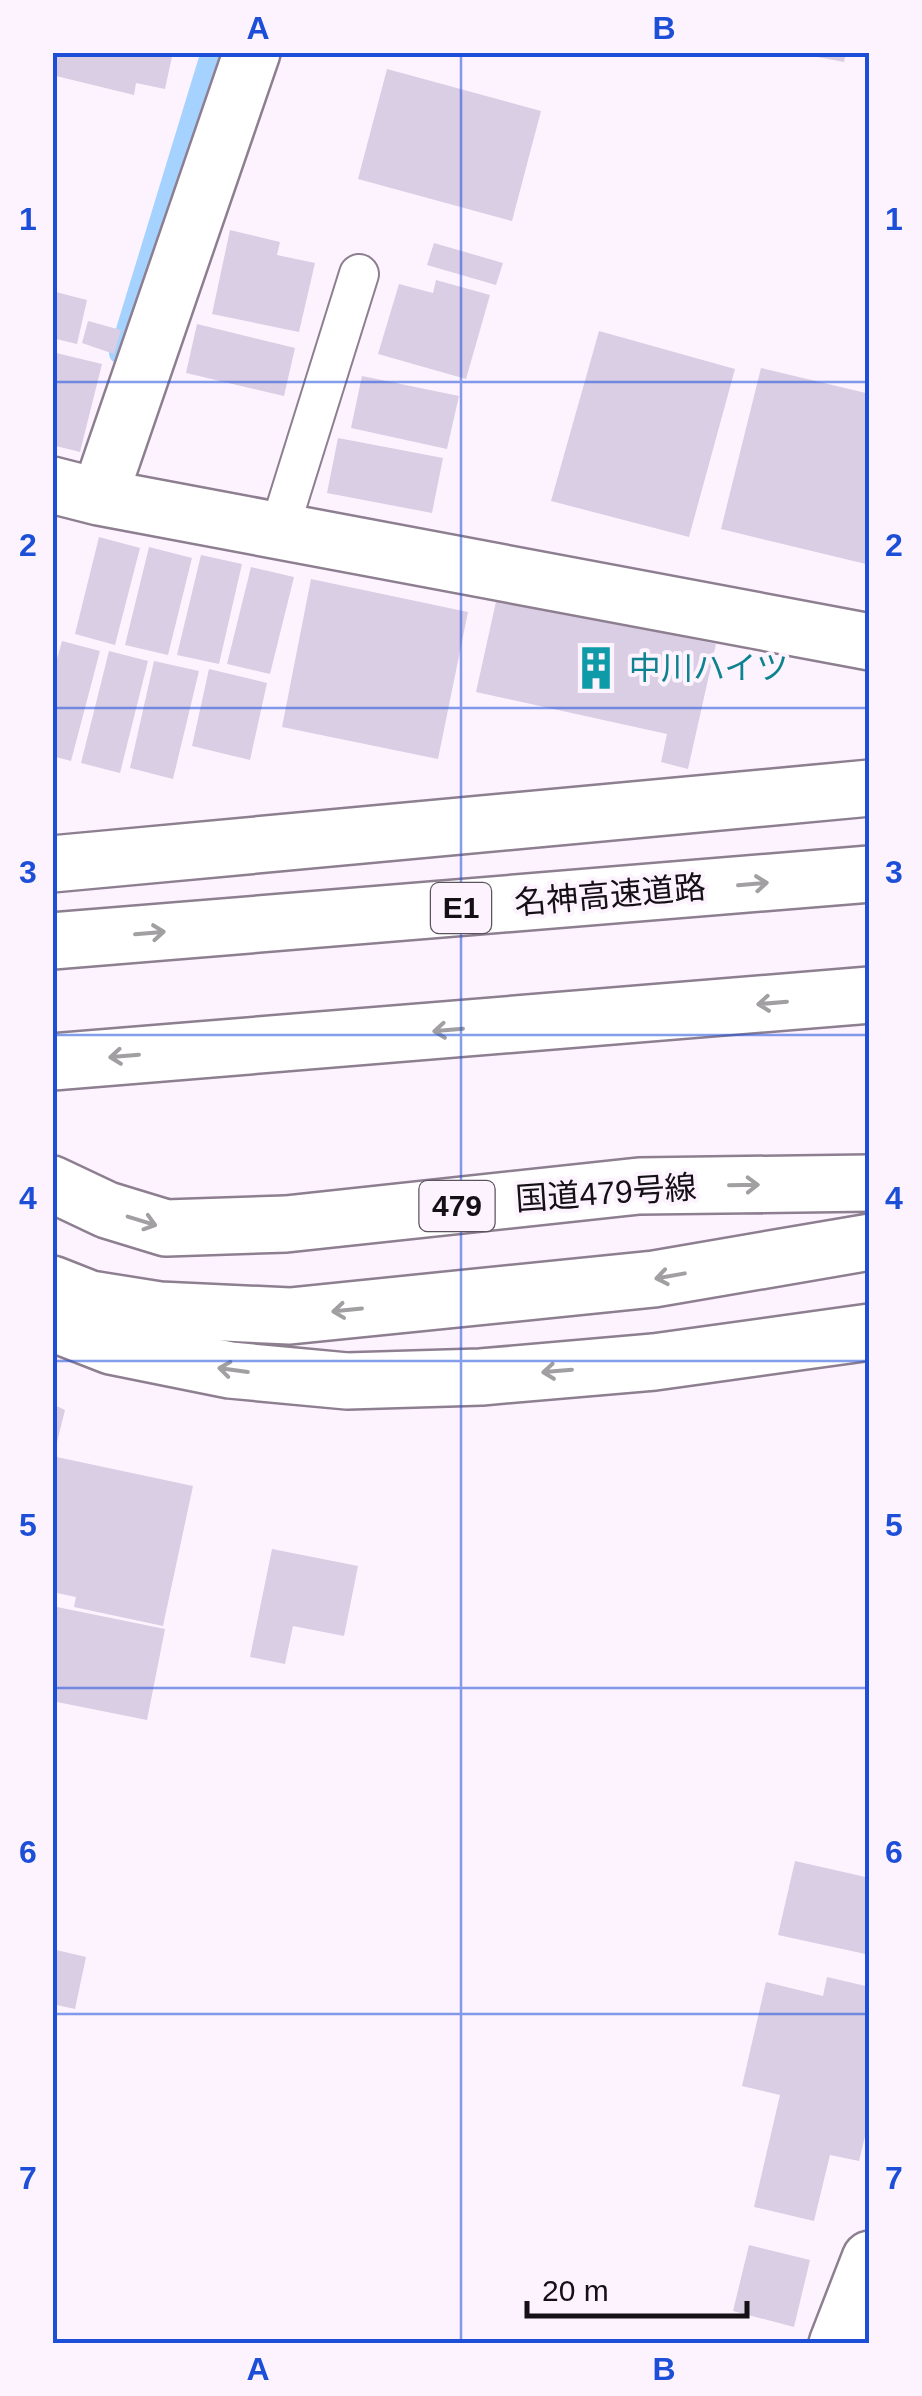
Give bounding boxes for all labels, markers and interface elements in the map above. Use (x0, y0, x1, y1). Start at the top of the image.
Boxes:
text: A (246, 10, 270, 46)
text: B (652, 10, 676, 46)
text: 1 (19, 201, 37, 237)
text: 1 (885, 201, 903, 237)
text: 2 (19, 527, 37, 563)
text: 2 (885, 527, 903, 563)
building icon: 中川ハイツ (572, 644, 620, 692)
place label: 中川ハイツ (629, 650, 788, 686)
text: 3 (19, 854, 37, 890)
text: 3 (885, 854, 903, 890)
street label: 名神高速道路 (513, 869, 707, 921)
one-way arrow (736, 874, 768, 893)
road number: E1 (431, 883, 491, 933)
one-way arrow (133, 924, 165, 943)
one-way arrow (757, 994, 789, 1013)
one-way arrow (433, 1020, 465, 1039)
one-way arrow (109, 1047, 141, 1066)
street label: 国道479号線 (514, 1169, 698, 1217)
one-way arrow (728, 1176, 760, 1194)
text: 4 (19, 1180, 37, 1216)
text: 4 (885, 1180, 903, 1216)
road number: 479 (420, 1181, 494, 1231)
one-way arrow (126, 1213, 158, 1231)
one-way arrow (654, 1267, 687, 1286)
one-way arrow (331, 1301, 363, 1320)
one-way arrow (217, 1360, 249, 1378)
one-way arrow (541, 1361, 573, 1380)
text: 5 (19, 1507, 37, 1543)
text: 5 (885, 1507, 903, 1543)
text: 6 (19, 1834, 37, 1870)
text: 6 (885, 1834, 903, 1870)
text: 7 (19, 2160, 37, 2196)
text: 7 (885, 2160, 903, 2196)
scale bar (527, 2256, 747, 2318)
text: 20 m (542, 2274, 609, 2307)
text: A (246, 2351, 270, 2387)
text: B (652, 2351, 676, 2387)

